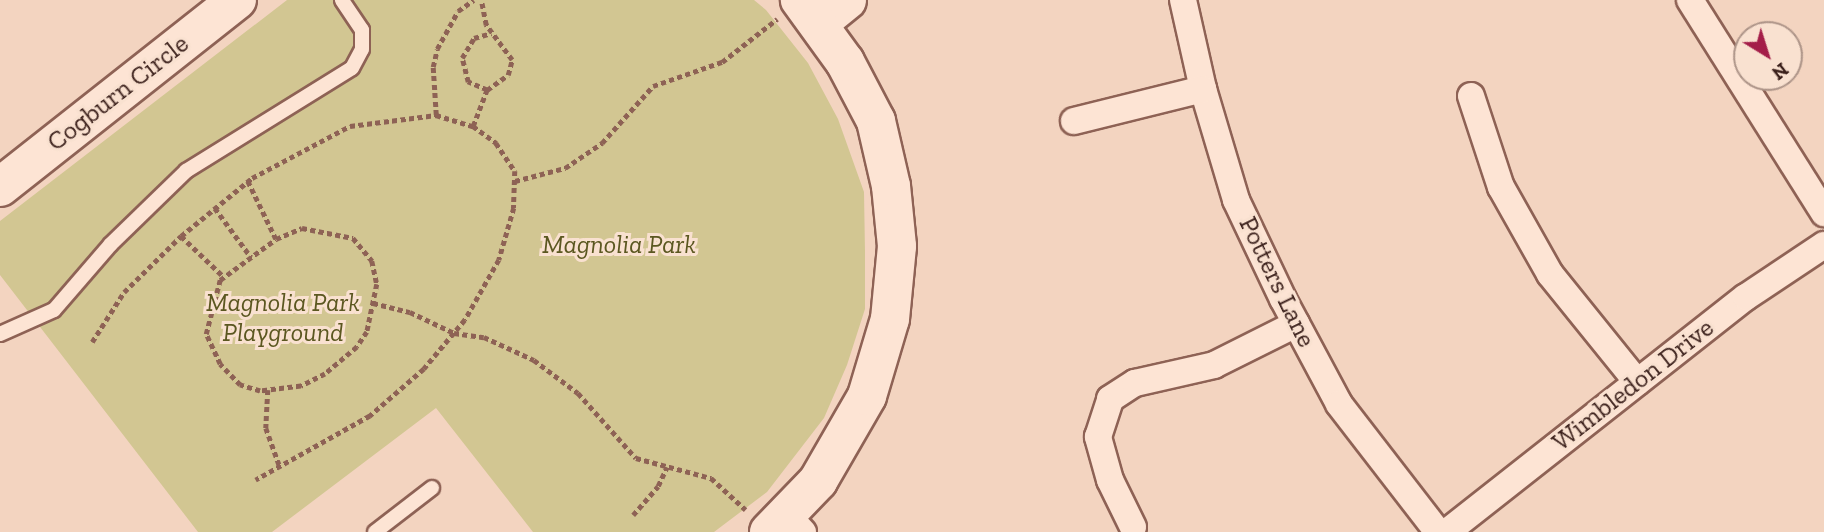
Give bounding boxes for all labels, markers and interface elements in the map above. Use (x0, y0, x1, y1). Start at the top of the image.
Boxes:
north arrow (1733, 21, 1803, 91)
street label: Cogburn Circle (41, 28, 195, 158)
text: N (1767, 58, 1793, 85)
street label: Potters Lane (1232, 212, 1322, 352)
park label: Magnolia Park (542, 229, 696, 261)
park label: Magnolia Park Playground (206, 287, 360, 348)
street label: Wimbledon Drive (1546, 312, 1720, 458)

